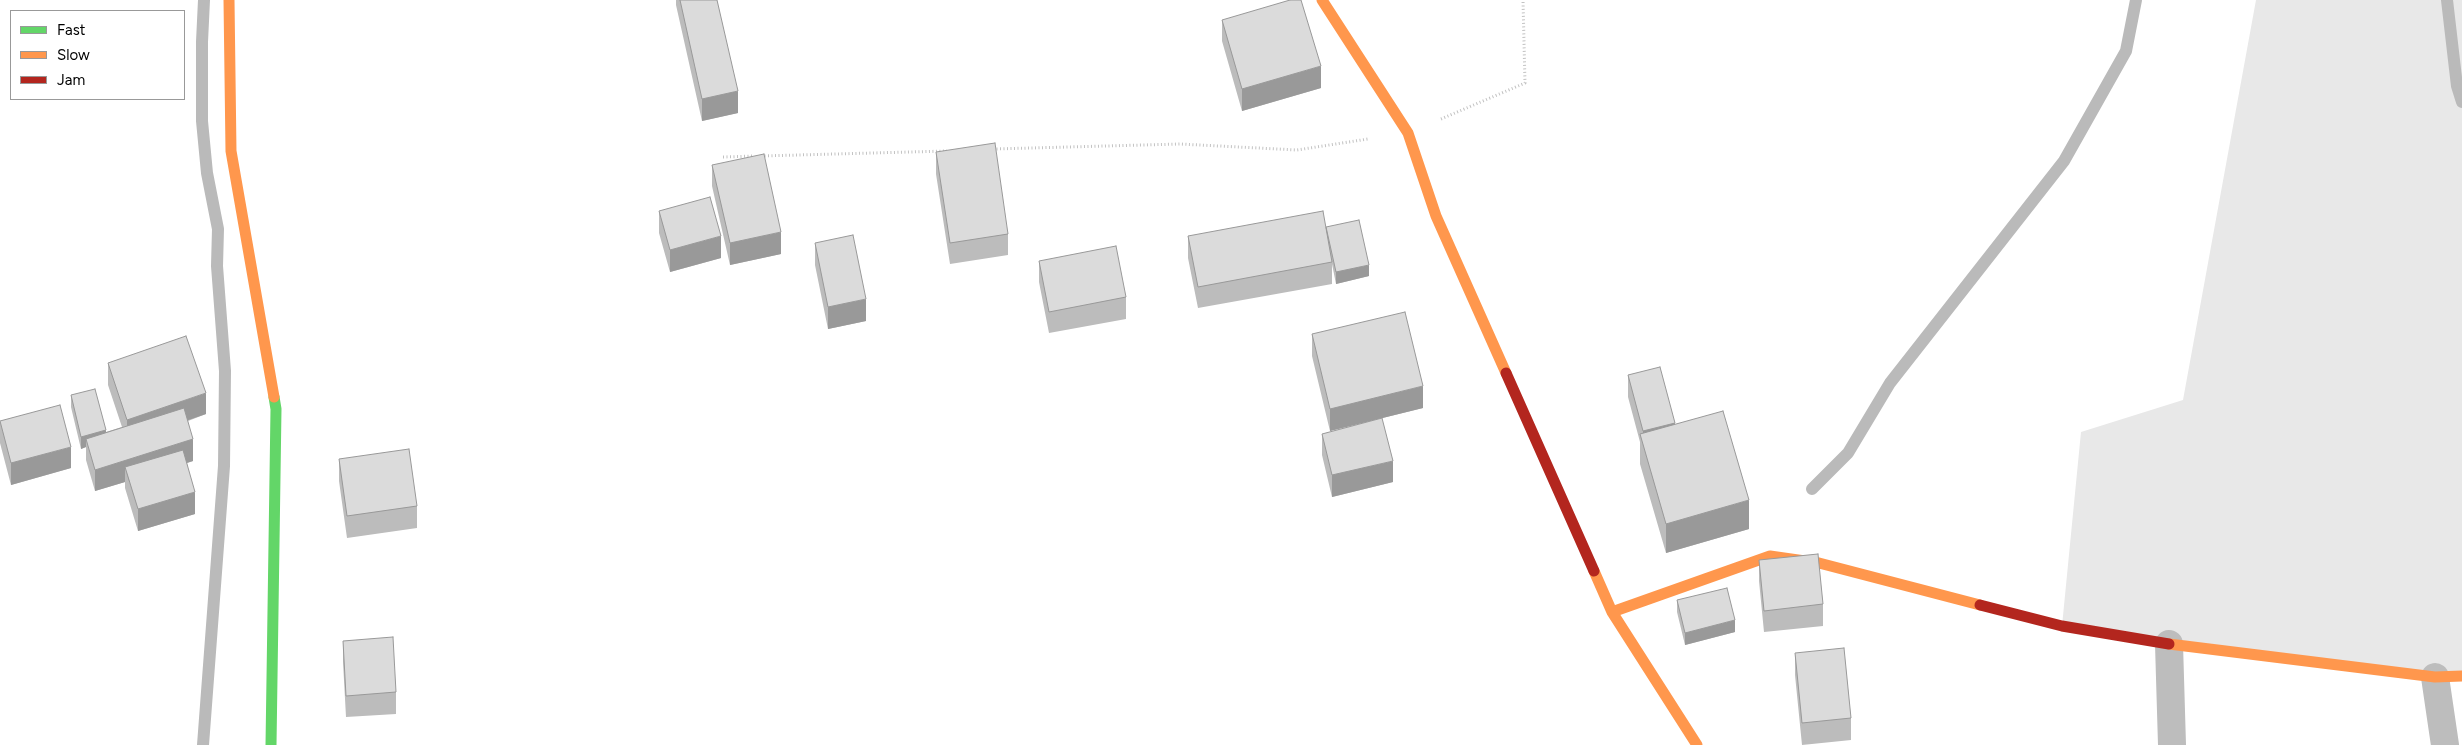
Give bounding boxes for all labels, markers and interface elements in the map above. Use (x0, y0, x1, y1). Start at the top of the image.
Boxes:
legend (10, 10, 185, 100)
text: Fast (57, 21, 85, 39)
text: Slow (57, 46, 90, 64)
text: Jam (57, 71, 85, 89)

